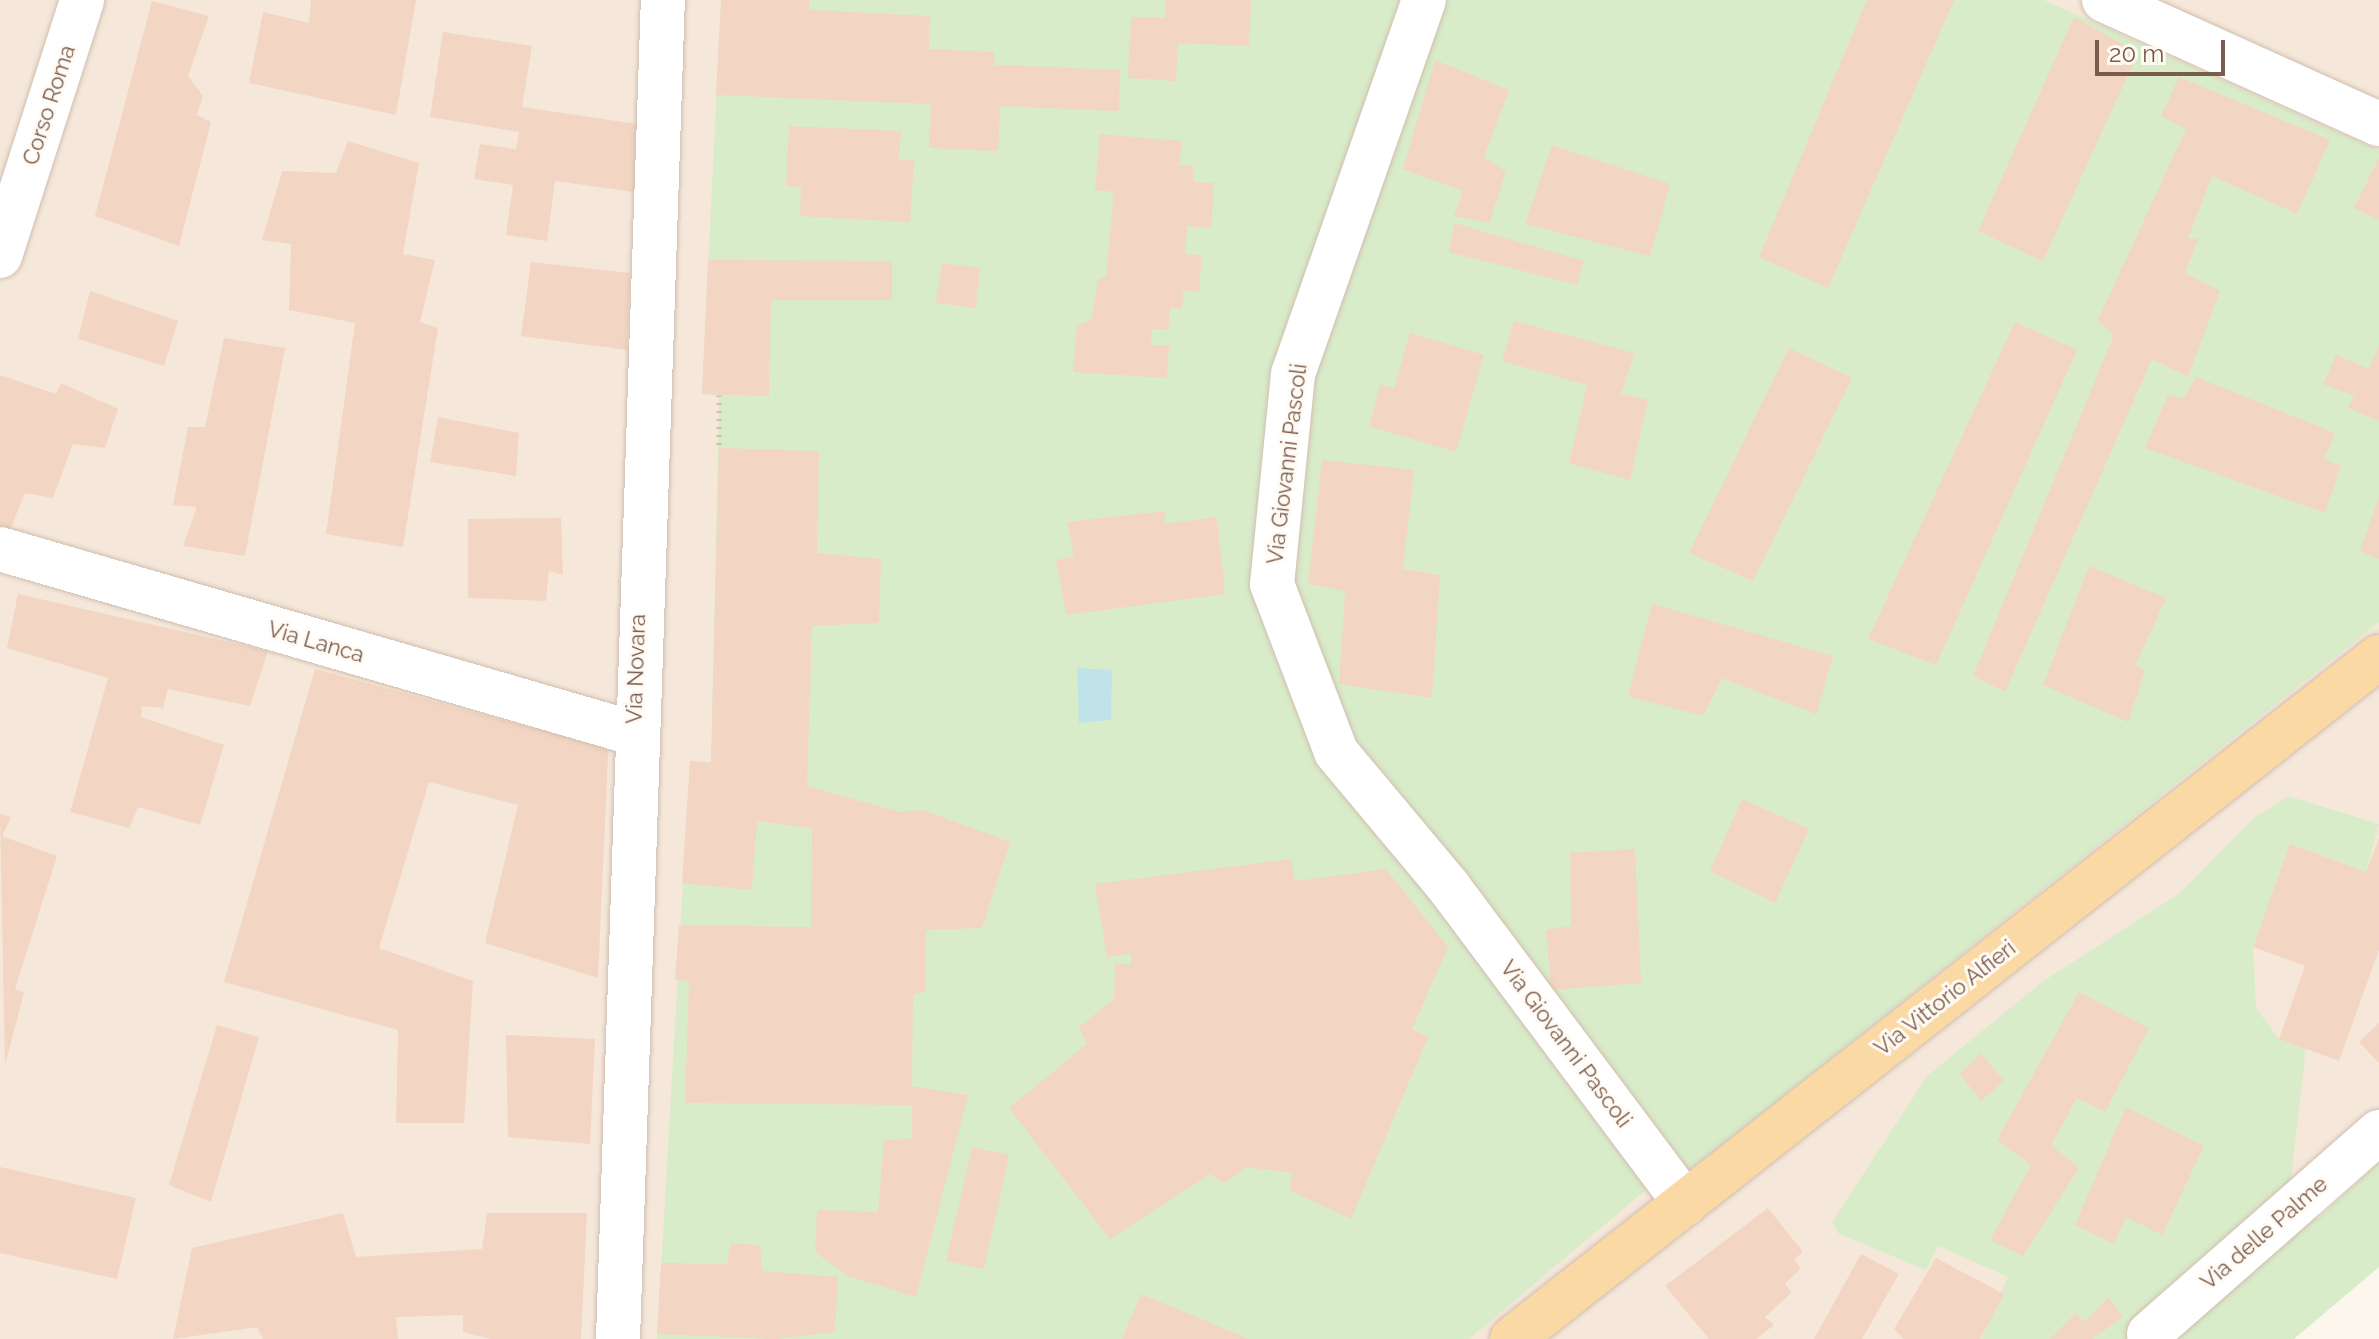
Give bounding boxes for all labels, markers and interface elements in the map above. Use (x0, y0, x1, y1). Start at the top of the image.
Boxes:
scale bar (2099, 24, 2229, 74)
text: 20 m (2109, 39, 2164, 68)
street label: Corso Roma (17, 42, 81, 168)
street label: Via Giovanni Pascoli (1262, 362, 1312, 566)
street label: Via Novara (621, 614, 651, 724)
street label: Via Lanca (265, 616, 367, 668)
street label: Via Vittorio Alfieri (1869, 934, 2021, 1062)
street label: Via Giovanni Pascoli (1495, 955, 1637, 1133)
street label: Via delle Palme (2195, 1171, 2333, 1295)

